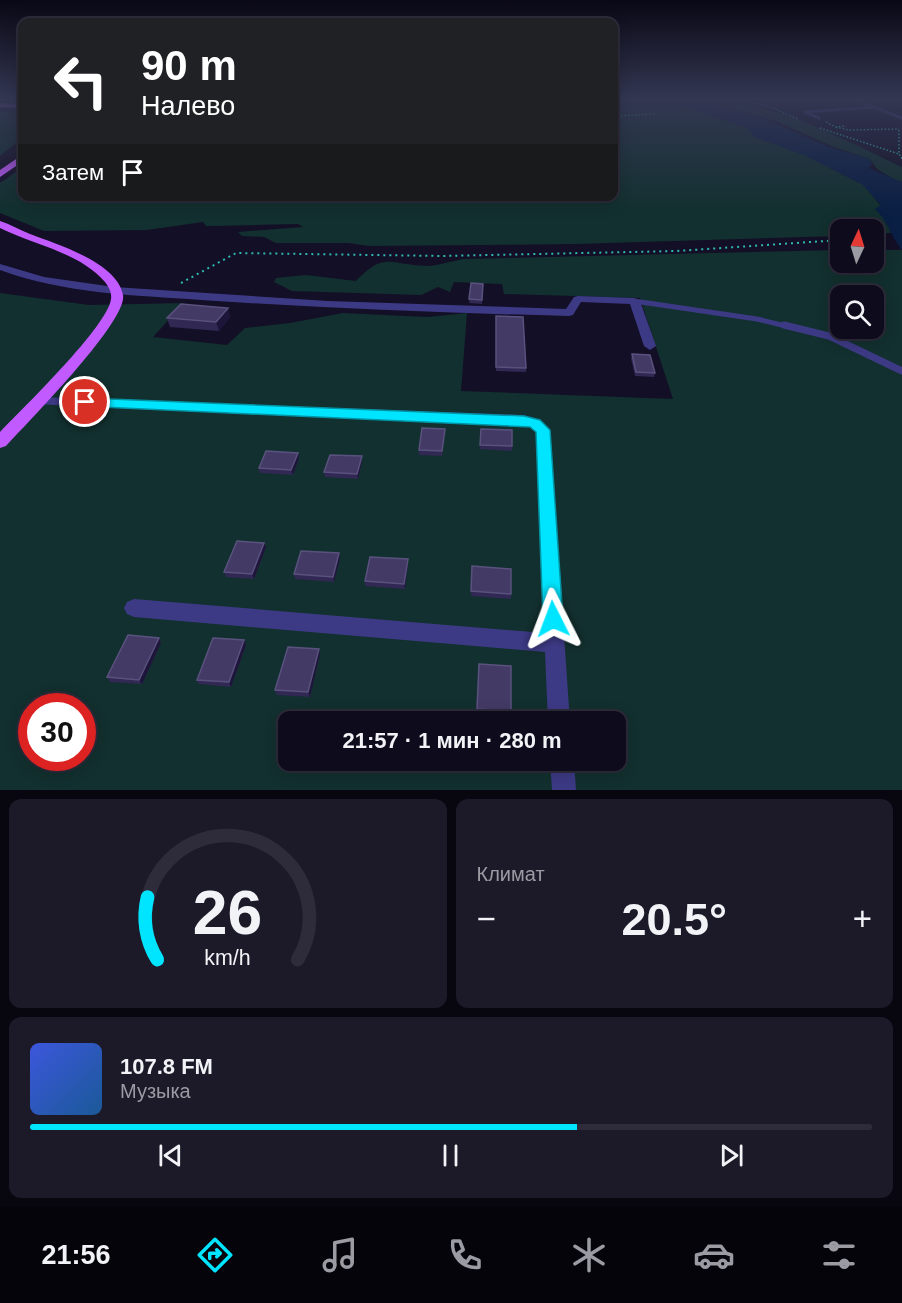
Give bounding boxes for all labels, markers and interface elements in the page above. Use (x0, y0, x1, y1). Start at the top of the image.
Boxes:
icon: left (42, 42, 120, 120)
text: 90 m (141, 42, 237, 89)
text: Налево (141, 91, 235, 121)
icon: arrive (116, 156, 149, 189)
text: Затем (42, 160, 104, 185)
north arrow (830, 219, 884, 273)
map controls (830, 219, 884, 339)
button: search (830, 285, 884, 339)
pin (59, 376, 110, 427)
icon: arrive (68, 385, 101, 418)
position arrow (521, 587, 585, 651)
speed limit sign: 30 (18, 693, 96, 771)
text: 21:57 · 1 мин · 280 m (342, 728, 562, 753)
text: Климат (477, 863, 545, 885)
text: 26 (193, 878, 262, 947)
text: 20.5° (621, 894, 727, 945)
text: − (477, 900, 496, 937)
text: + (853, 900, 872, 937)
text: km/h (205, 947, 251, 971)
text: 107.8 FM (120, 1054, 213, 1079)
text: Музыка (120, 1080, 191, 1102)
icon: previous (154, 1139, 187, 1172)
icon: pause (434, 1139, 467, 1172)
icon: next (715, 1139, 748, 1172)
icon: directions (194, 1234, 236, 1276)
icon: music (319, 1234, 361, 1276)
icon: phone (444, 1234, 486, 1276)
icon: climate (568, 1234, 610, 1276)
icon: car (693, 1234, 735, 1276)
icon: filters (818, 1234, 860, 1276)
text: 21:56 (41, 1240, 111, 1270)

